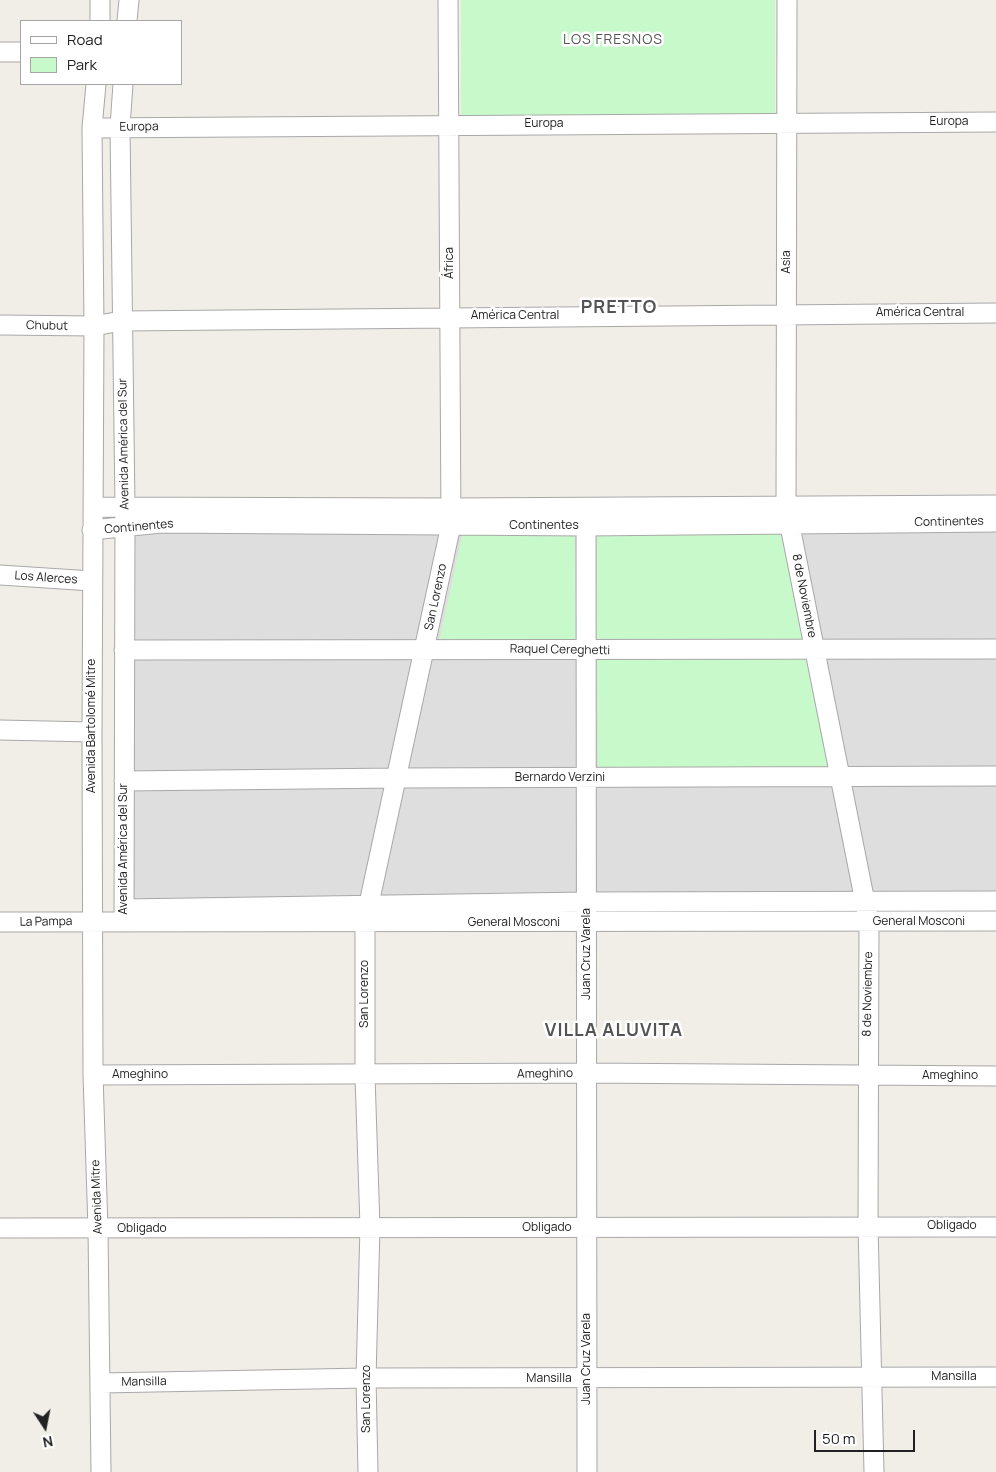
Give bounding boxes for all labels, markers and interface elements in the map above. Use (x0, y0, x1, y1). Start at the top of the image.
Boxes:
legend (20, 20, 182, 85)
text: Road (67, 29, 103, 50)
district label: LOS FRESNOS (562, 32, 664, 48)
text: Park (67, 54, 97, 75)
street label: Europa (929, 115, 969, 129)
street label: Europa (524, 117, 564, 131)
street label: Europa (119, 119, 159, 135)
street label: África (443, 247, 457, 279)
street label: Asia (780, 250, 794, 274)
district label: PRETTO (580, 297, 658, 319)
street label: América Central (876, 306, 964, 320)
street label: América Central (471, 309, 559, 323)
street label: Chubut (26, 318, 68, 334)
street label: Avenida América del Sur (116, 378, 132, 510)
street label: Continentes (914, 514, 984, 530)
street label: Continentes (104, 517, 174, 537)
street label: Continentes (509, 519, 579, 533)
street label: 8 de Noviembre (789, 553, 819, 639)
street label: San Lorenzo (422, 562, 450, 632)
street label: Los Alerces (14, 569, 78, 587)
street label: Raquel Cereghetti (510, 642, 610, 658)
street label: Avenida Bartolomé Mitre (85, 659, 99, 793)
street label: Bernardo Verzini (515, 771, 605, 785)
street label: Avenida América del Sur (117, 783, 131, 915)
street label: Juan Cruz Varela (580, 908, 594, 1000)
street label: La Pampa (19, 914, 73, 930)
street label: General Mosconi (873, 915, 965, 929)
street label: General Mosconi (468, 916, 560, 930)
street label: 8 de Noviembre (860, 951, 876, 1037)
street label: San Lorenzo (358, 960, 372, 1028)
district label: VILLA ALUVITA (543, 1020, 685, 1042)
street label: Ameghino (517, 1066, 573, 1082)
street label: Ameghino (112, 1068, 168, 1082)
street label: Ameghino (922, 1069, 978, 1083)
street label: Avenida Mitre (88, 1159, 106, 1235)
street label: Obligado (927, 1219, 977, 1233)
street label: Obligado (522, 1221, 572, 1235)
street label: Obligado (117, 1222, 167, 1236)
street label: Juan Cruz Varela (580, 1313, 594, 1405)
street label: San Lorenzo (360, 1365, 374, 1433)
street label: Mansilla (931, 1370, 977, 1384)
street label: Mansilla (526, 1372, 572, 1386)
street label: Mansilla (121, 1374, 167, 1390)
north arrow (20, 1402, 70, 1452)
scale bar (816, 1420, 917, 1452)
text: 50 m (822, 1428, 856, 1449)
text: N (41, 1432, 55, 1453)

